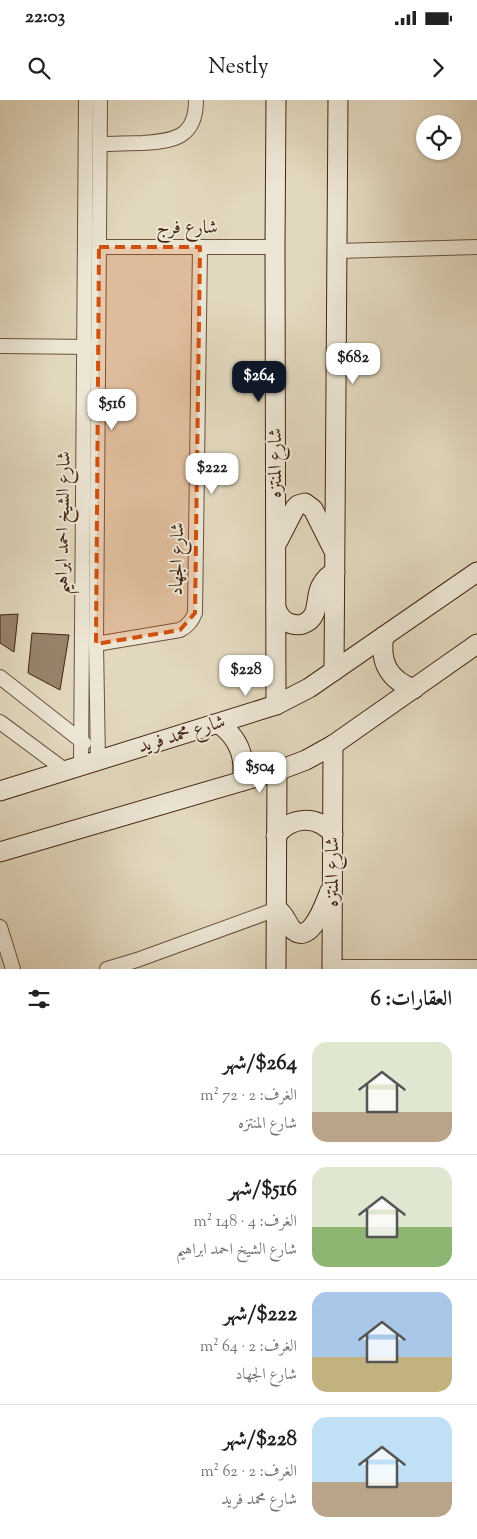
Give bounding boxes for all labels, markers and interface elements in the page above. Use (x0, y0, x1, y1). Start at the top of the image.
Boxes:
text: 22:03 (25, 4, 65, 31)
text: Nestly (208, 52, 269, 84)
icon: search (25, 54, 53, 82)
icon: forward (424, 54, 452, 82)
map controls (416, 115, 461, 160)
button: locate (416, 115, 461, 160)
street label: شارع فرج (156, 215, 218, 244)
pin: $682 (323, 342, 383, 385)
text: $682 (337, 347, 369, 370)
pin: $264 (229, 360, 289, 403)
text: $264 (243, 365, 275, 388)
pin: $516 (82, 388, 142, 431)
text: $516 (98, 393, 126, 416)
street label: شارع المنتزه (263, 428, 290, 498)
street label: شارع الشيخ احمد ابراهيم (49, 451, 83, 595)
pin: $222 (182, 452, 242, 495)
text: $222 (197, 457, 228, 480)
street label: شارع الجهاد (164, 522, 192, 596)
pin: $228 (216, 654, 276, 697)
text: $228 (230, 659, 262, 682)
street label: شارع محمد فريد (135, 709, 229, 761)
pin: $504 (230, 752, 290, 794)
text: $504 (245, 756, 275, 779)
street label: شارع المنتزه (320, 837, 347, 907)
icon: filters (25, 985, 53, 1013)
text: العقارات: 6 (371, 985, 452, 1015)
text: $264/شهر (223, 1049, 297, 1079)
icon: home (352, 1062, 412, 1122)
text: الغرف: 2 · 72 m² (200, 1085, 297, 1108)
text: شارع المنتزه (238, 1113, 297, 1136)
text: $516/شهر (228, 1175, 297, 1205)
icon: home (352, 1187, 412, 1247)
text: الغرف: 4 · 148 m² (194, 1211, 297, 1234)
text: شارع الشيخ احمد ابراهيم (176, 1239, 297, 1262)
text: $222/شهر (223, 1300, 297, 1330)
icon: home (352, 1312, 412, 1372)
text: الغرف: 2 · 64 m² (200, 1336, 297, 1359)
text: شارع الجهاد (235, 1364, 297, 1387)
text: $228/شهر (223, 1425, 297, 1455)
icon: home (352, 1437, 412, 1497)
text: الغرف: 2 · 62 m² (200, 1461, 297, 1484)
text: شارع محمد فريد (221, 1489, 297, 1512)

